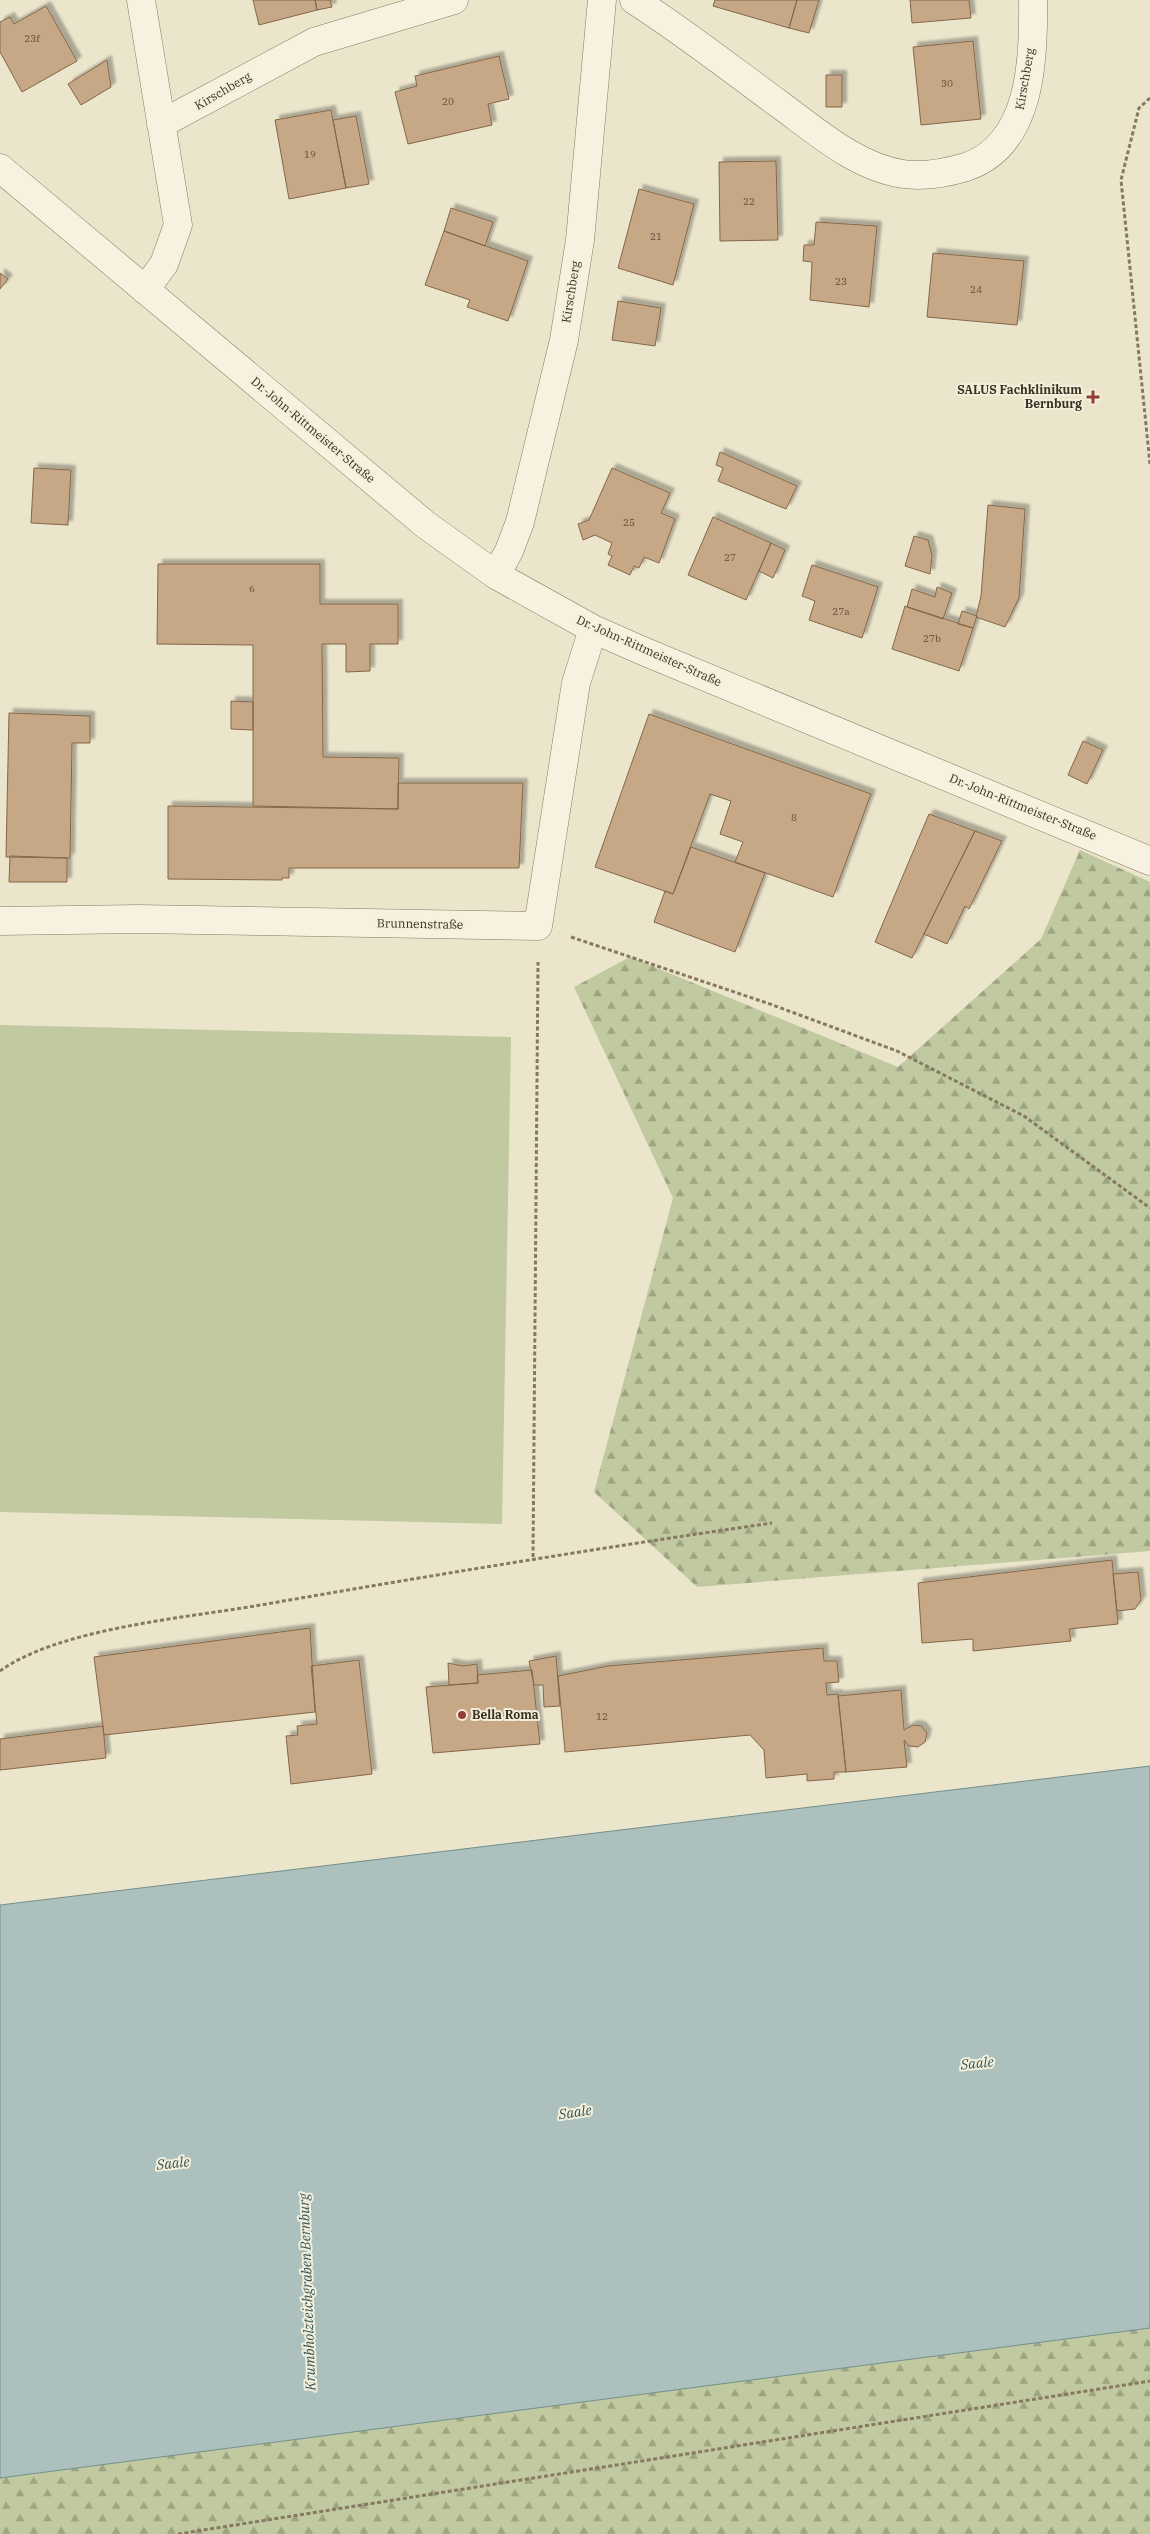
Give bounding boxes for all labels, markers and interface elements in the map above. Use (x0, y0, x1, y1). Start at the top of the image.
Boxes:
house number: 23f (24, 32, 40, 45)
street label: Kirschberg (1012, 46, 1037, 111)
street label: Kirschberg (192, 68, 254, 113)
house number: 30 (941, 77, 953, 90)
house number: 20 (442, 95, 454, 108)
house number: 19 (304, 148, 316, 161)
house number: 22 (743, 195, 755, 208)
house number: 21 (650, 230, 662, 243)
street label: Kirschberg (558, 259, 583, 324)
house number: 23 (835, 275, 847, 288)
house number: 24 (970, 283, 982, 296)
street label: Dr.-John-Rittmeister-Straße (248, 373, 378, 486)
place label: SALUS Fachklinikum Bernburg (957, 382, 1082, 411)
marker: SALUS Fachklinikum Bernburg (1086, 390, 1100, 404)
house number: 25 (623, 516, 635, 529)
house number: 27 (724, 551, 736, 564)
house number: 6 (249, 582, 255, 595)
house number: 27a (832, 605, 850, 618)
street label: Dr.-John-Rittmeister-Straße (574, 612, 724, 689)
house number: 27b (923, 632, 941, 645)
street label: Dr.-John-Rittmeister-Straße (947, 770, 1099, 843)
house number: 8 (791, 811, 797, 824)
street label: Brunnenstraße (377, 915, 463, 932)
place label: Bella Roma (472, 1707, 539, 1722)
marker: Bella Roma (456, 1709, 468, 1721)
house number: 12 (596, 1710, 608, 1723)
water label: Saale (959, 2053, 995, 2073)
water label: Saale (556, 2101, 593, 2123)
water label: Saale (155, 2152, 191, 2174)
water label: Krumbholzteichgraben Bernburg (295, 2193, 319, 2392)

